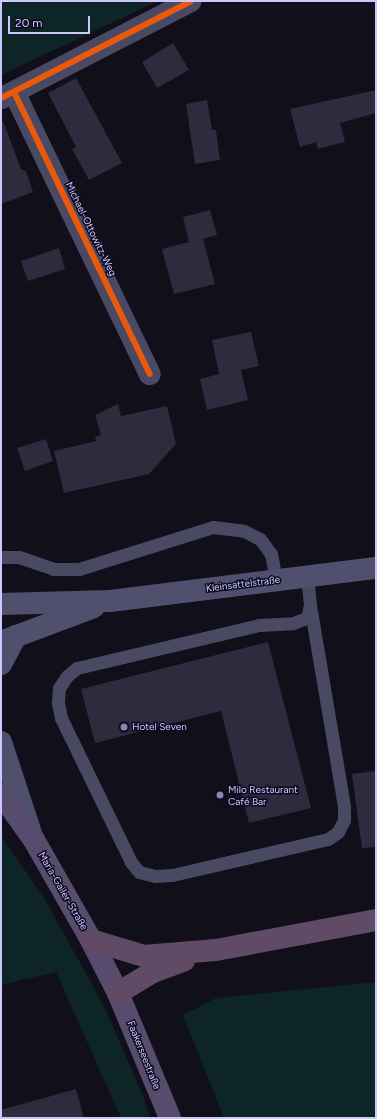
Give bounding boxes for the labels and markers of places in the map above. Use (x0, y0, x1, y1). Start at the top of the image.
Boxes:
place label: Hotel Seven (132, 721, 187, 733)
marker: Hotel Seven (119, 722, 129, 732)
place label: Milo Restaurant Café Bar (228, 783, 298, 806)
marker: Milo Restaurant Café Bar (215, 790, 225, 800)

